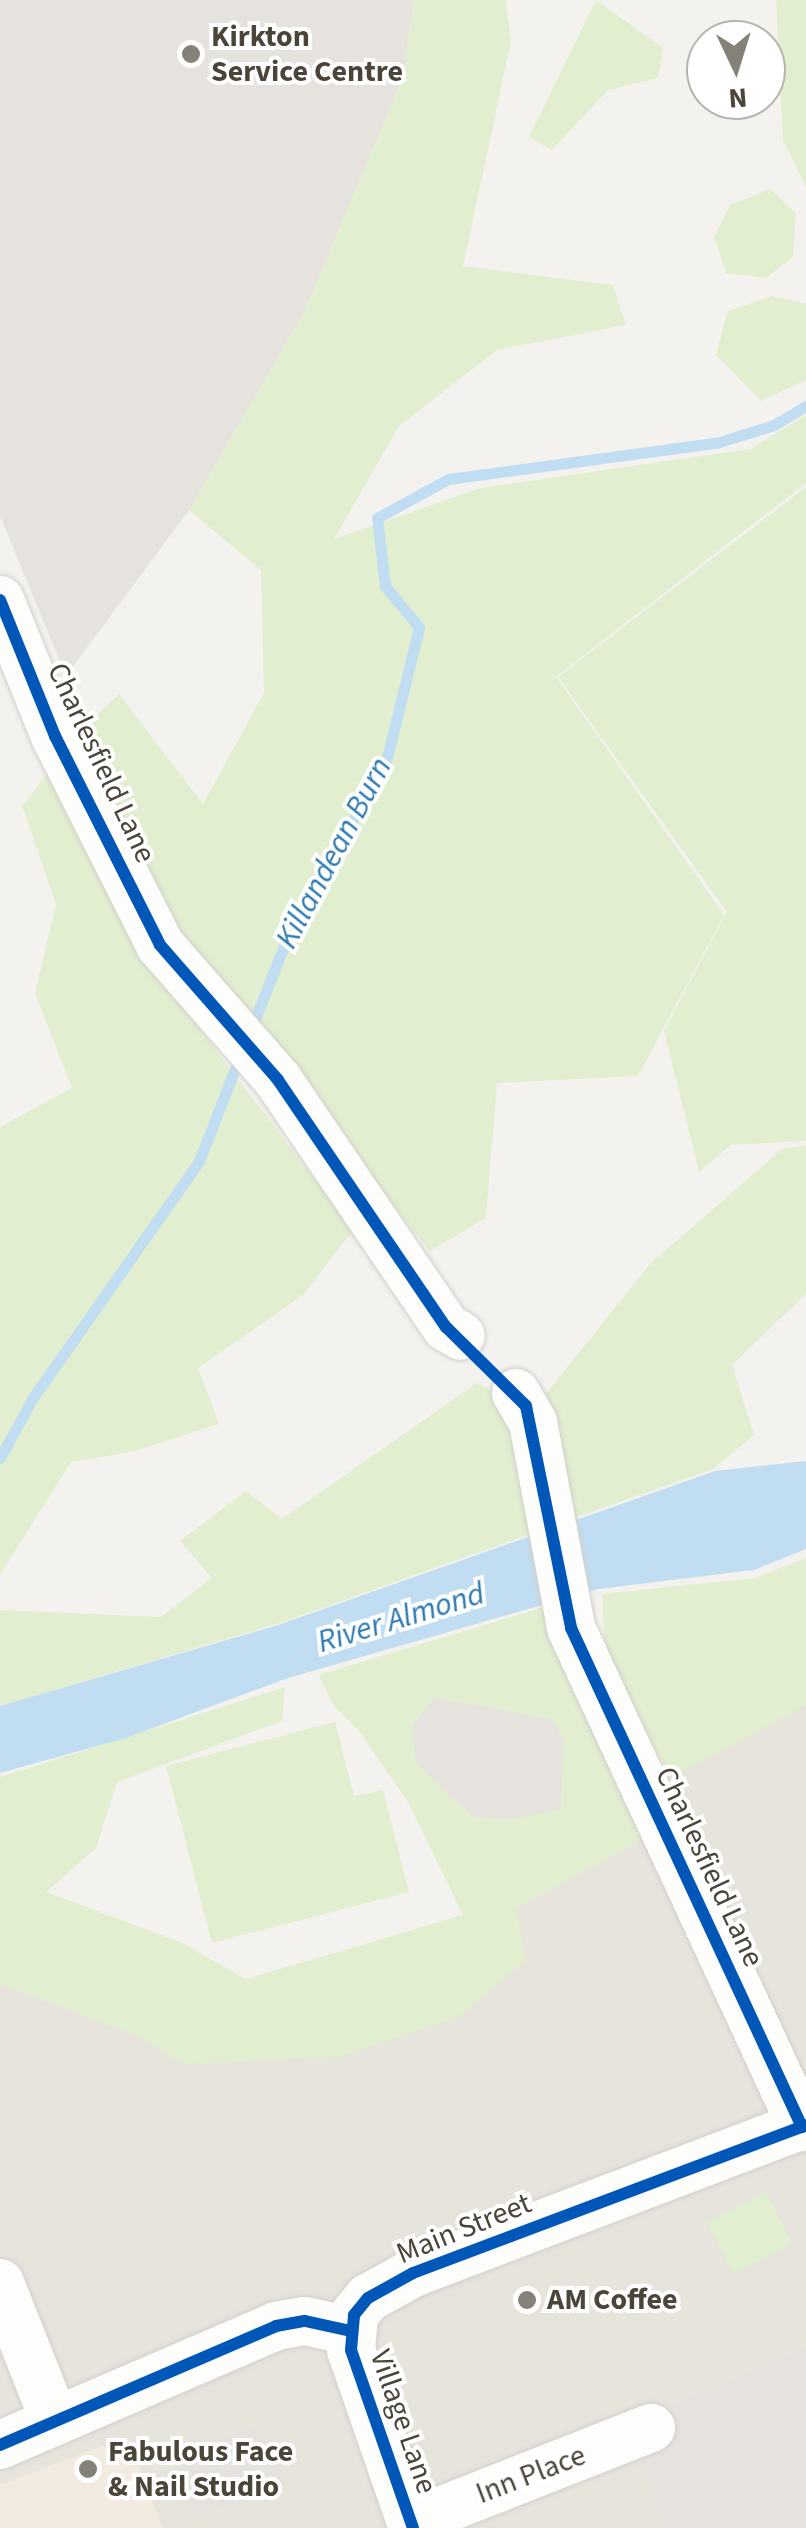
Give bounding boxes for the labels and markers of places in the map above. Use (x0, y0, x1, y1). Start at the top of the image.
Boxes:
place label: Kirkton Service Centre (211, 19, 403, 90)
marker: Kirkton Service Centre (180, 43, 202, 65)
place label: AM Coffee (547, 2282, 678, 2318)
marker: AM Coffee (516, 2289, 538, 2311)
place label: Fabulous Face & Nail Studio (108, 2434, 293, 2504)
marker: Fabulous Face & Nail Studio (77, 2458, 99, 2480)

